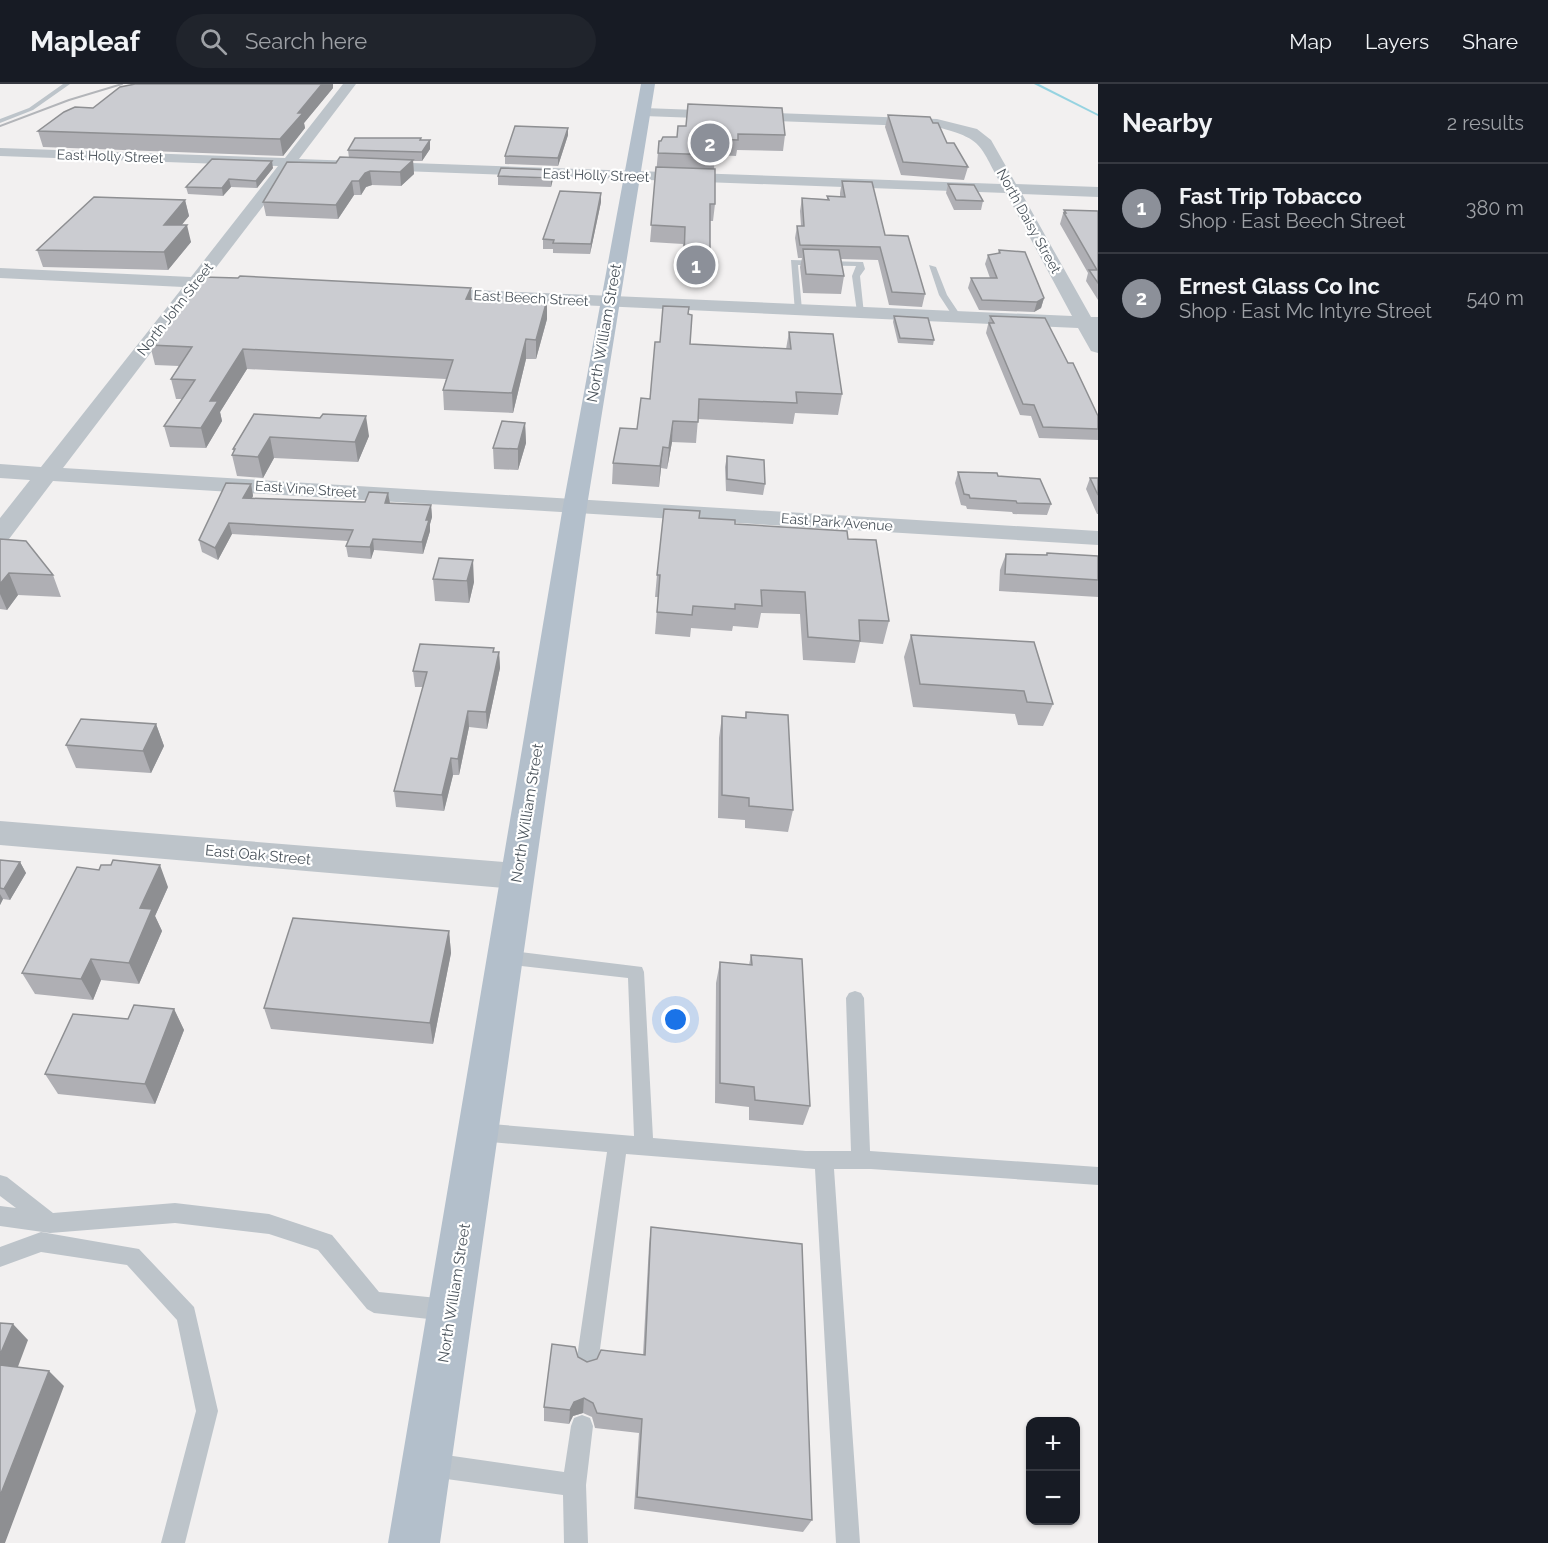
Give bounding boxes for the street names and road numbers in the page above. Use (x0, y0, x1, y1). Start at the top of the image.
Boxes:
street label: East Holly Street (56, 146, 164, 166)
street label: East Holly Street (542, 165, 650, 185)
street label: North Daisy Street (994, 166, 1065, 276)
street label: North John Street (134, 259, 216, 359)
street label: North William Street (583, 262, 625, 404)
street label: East Beech Street (473, 287, 589, 309)
street label: East Vine Street (255, 477, 358, 501)
street label: East Park Avenue (781, 510, 893, 534)
street label: North William Street (507, 742, 547, 884)
street label: East Oak Street (204, 841, 312, 869)
street label: North William Street (434, 1222, 474, 1364)

